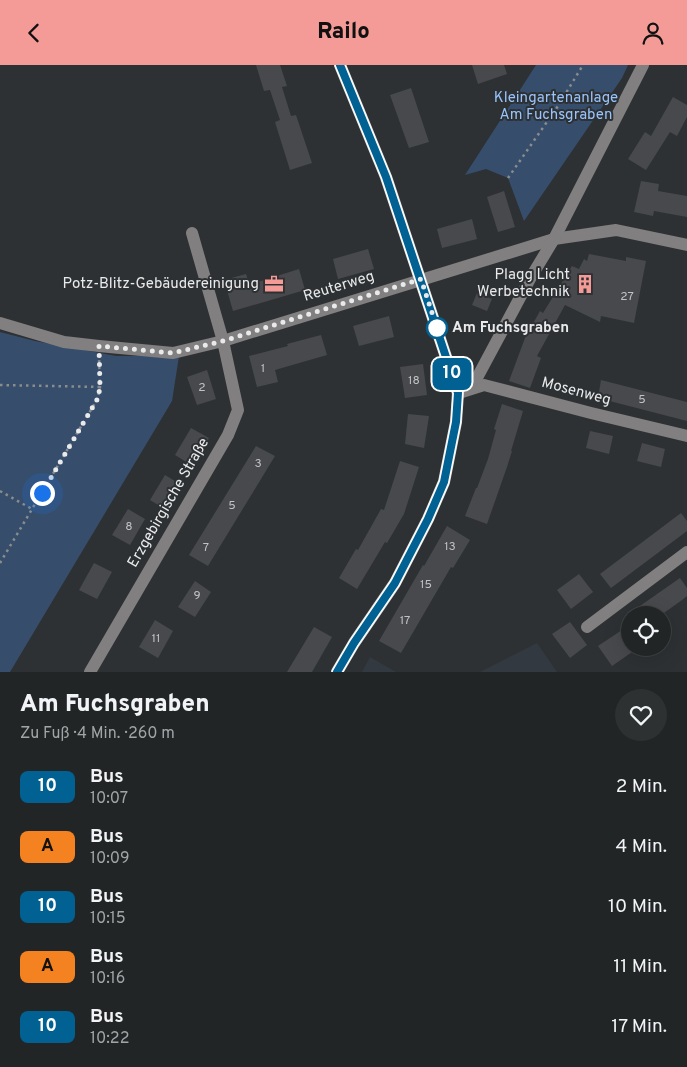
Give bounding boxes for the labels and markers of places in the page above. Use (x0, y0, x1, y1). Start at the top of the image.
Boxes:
place label: Plagg Licht Werbetechnik (477, 266, 570, 302)
office icon: Potz-Blitz-Gebäudereinigung (263, 273, 285, 295)
building icon: Plagg Licht Werbetechnik (574, 273, 596, 295)
place label: Potz-Blitz-Gebäudereinigung (63, 275, 259, 294)
marker: Am Fuchsgraben (426, 317, 448, 339)
place label: Am Fuchsgraben (452, 319, 569, 338)

